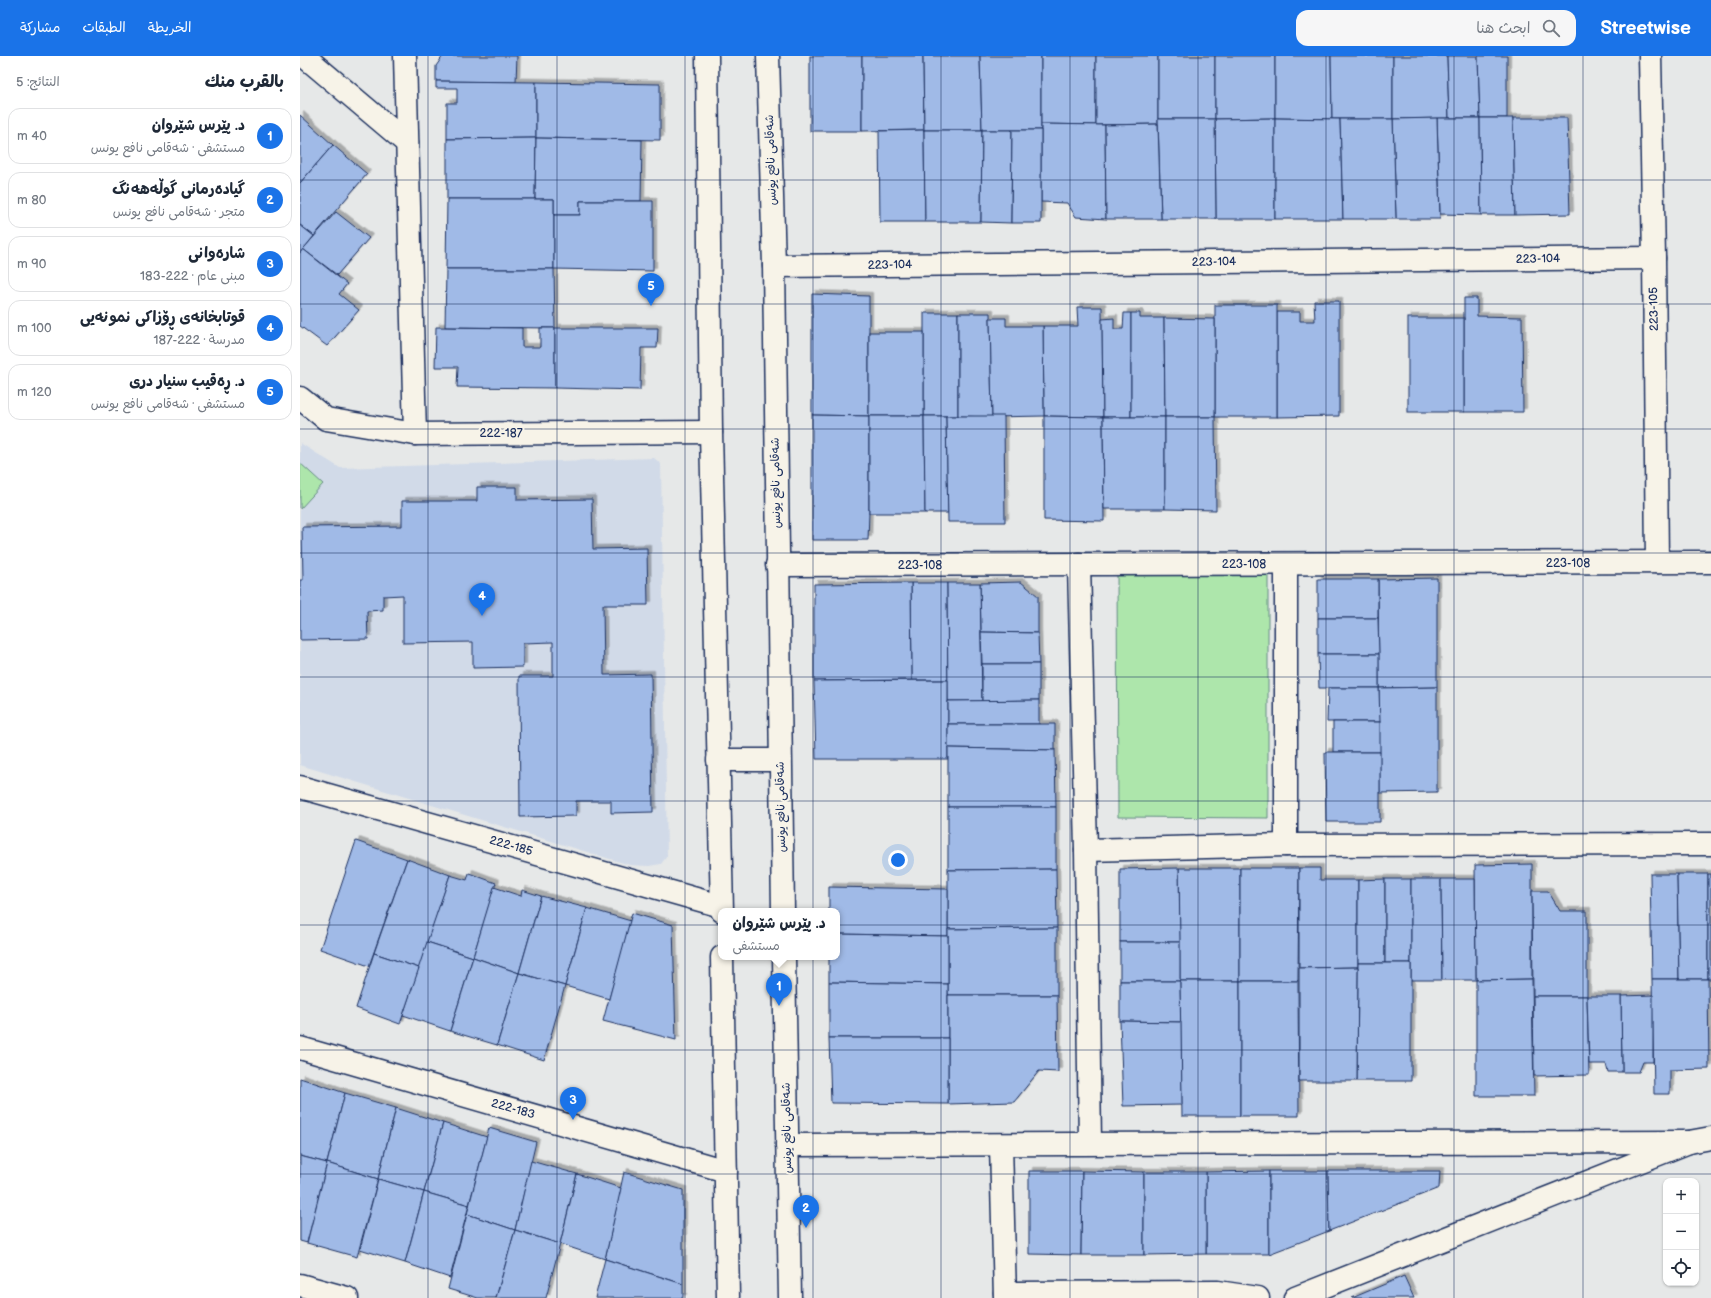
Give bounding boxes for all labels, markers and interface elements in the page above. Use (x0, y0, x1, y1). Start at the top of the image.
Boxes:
search box (1296, 10, 1576, 46)
icon: search (1540, 17, 1562, 39)
text: Streetwise (1600, 17, 1691, 40)
text: مشاركة (20, 19, 60, 36)
text: الطبقات (82, 19, 126, 36)
text: الخريطة (148, 19, 191, 36)
text: ابحث هنا (1476, 19, 1530, 38)
text: بالقرب منك (205, 72, 284, 92)
text: النتائج: 5 (16, 74, 60, 90)
street label: شەقامی نافع یونس (762, 114, 781, 206)
text: د. پێرس شێروان (152, 116, 245, 135)
text: 40 m (17, 128, 47, 144)
text: 1 (267, 128, 273, 144)
text: مستشفى · شەقامی نافع یونس (91, 140, 245, 156)
text: گیادەرمانی گوڵەهەنگ (112, 180, 245, 199)
text: 80 m (17, 192, 47, 208)
text: 2 (266, 192, 274, 208)
text: متجر · شەقامی نافع یونس (113, 204, 245, 220)
text: شارەوانی (188, 244, 245, 263)
street label: 223-104 (1516, 251, 1561, 267)
street label: 223-104 (1192, 254, 1237, 270)
text: 90 m (17, 256, 46, 272)
text: 3 (266, 256, 274, 272)
street label: 223-104 (868, 257, 913, 273)
text: مبنى عام · 222-183 (140, 268, 245, 284)
pin: 5 (638, 273, 664, 306)
street label: 223-105 (1646, 287, 1662, 331)
text: قوتابخانەی ڕۆزاکی نمونەیی (80, 308, 245, 327)
text: 100 m (17, 320, 52, 336)
text: 4 (266, 320, 274, 336)
text: مدرسة · 222-187 (154, 332, 245, 348)
text: د. ڕەقیب سنیار دری (129, 372, 245, 391)
text: 120 m (17, 384, 52, 400)
text: 5 (266, 384, 274, 400)
text: مستشفى · شەقامی نافع یونس (91, 396, 245, 412)
street label: 222-187 (479, 426, 523, 441)
street label: شەقامی نافع یونس (768, 437, 785, 529)
street label: 223-108 (1546, 556, 1590, 571)
street label: 223-108 (1222, 557, 1266, 572)
street label: 223-108 (898, 558, 942, 573)
pin: 4 (469, 583, 495, 616)
street label: شەقامی نافع یونس (773, 761, 790, 853)
street label: 222-185 (488, 833, 534, 859)
your location (888, 850, 908, 870)
popup (718, 908, 840, 960)
text: د. پێرس شێروان (732, 914, 826, 933)
text: مستشفى (732, 938, 780, 954)
pin: 1 (766, 973, 792, 1006)
street label: شەقامی نافع یونس (779, 1082, 796, 1174)
pin: 3 (560, 1087, 586, 1120)
street label: 222-183 (489, 1096, 537, 1122)
map controls (1663, 1178, 1699, 1286)
button: + (1663, 1178, 1699, 1214)
pin: 2 (793, 1195, 819, 1228)
button: − (1663, 1214, 1699, 1250)
button: locate (1663, 1250, 1699, 1286)

